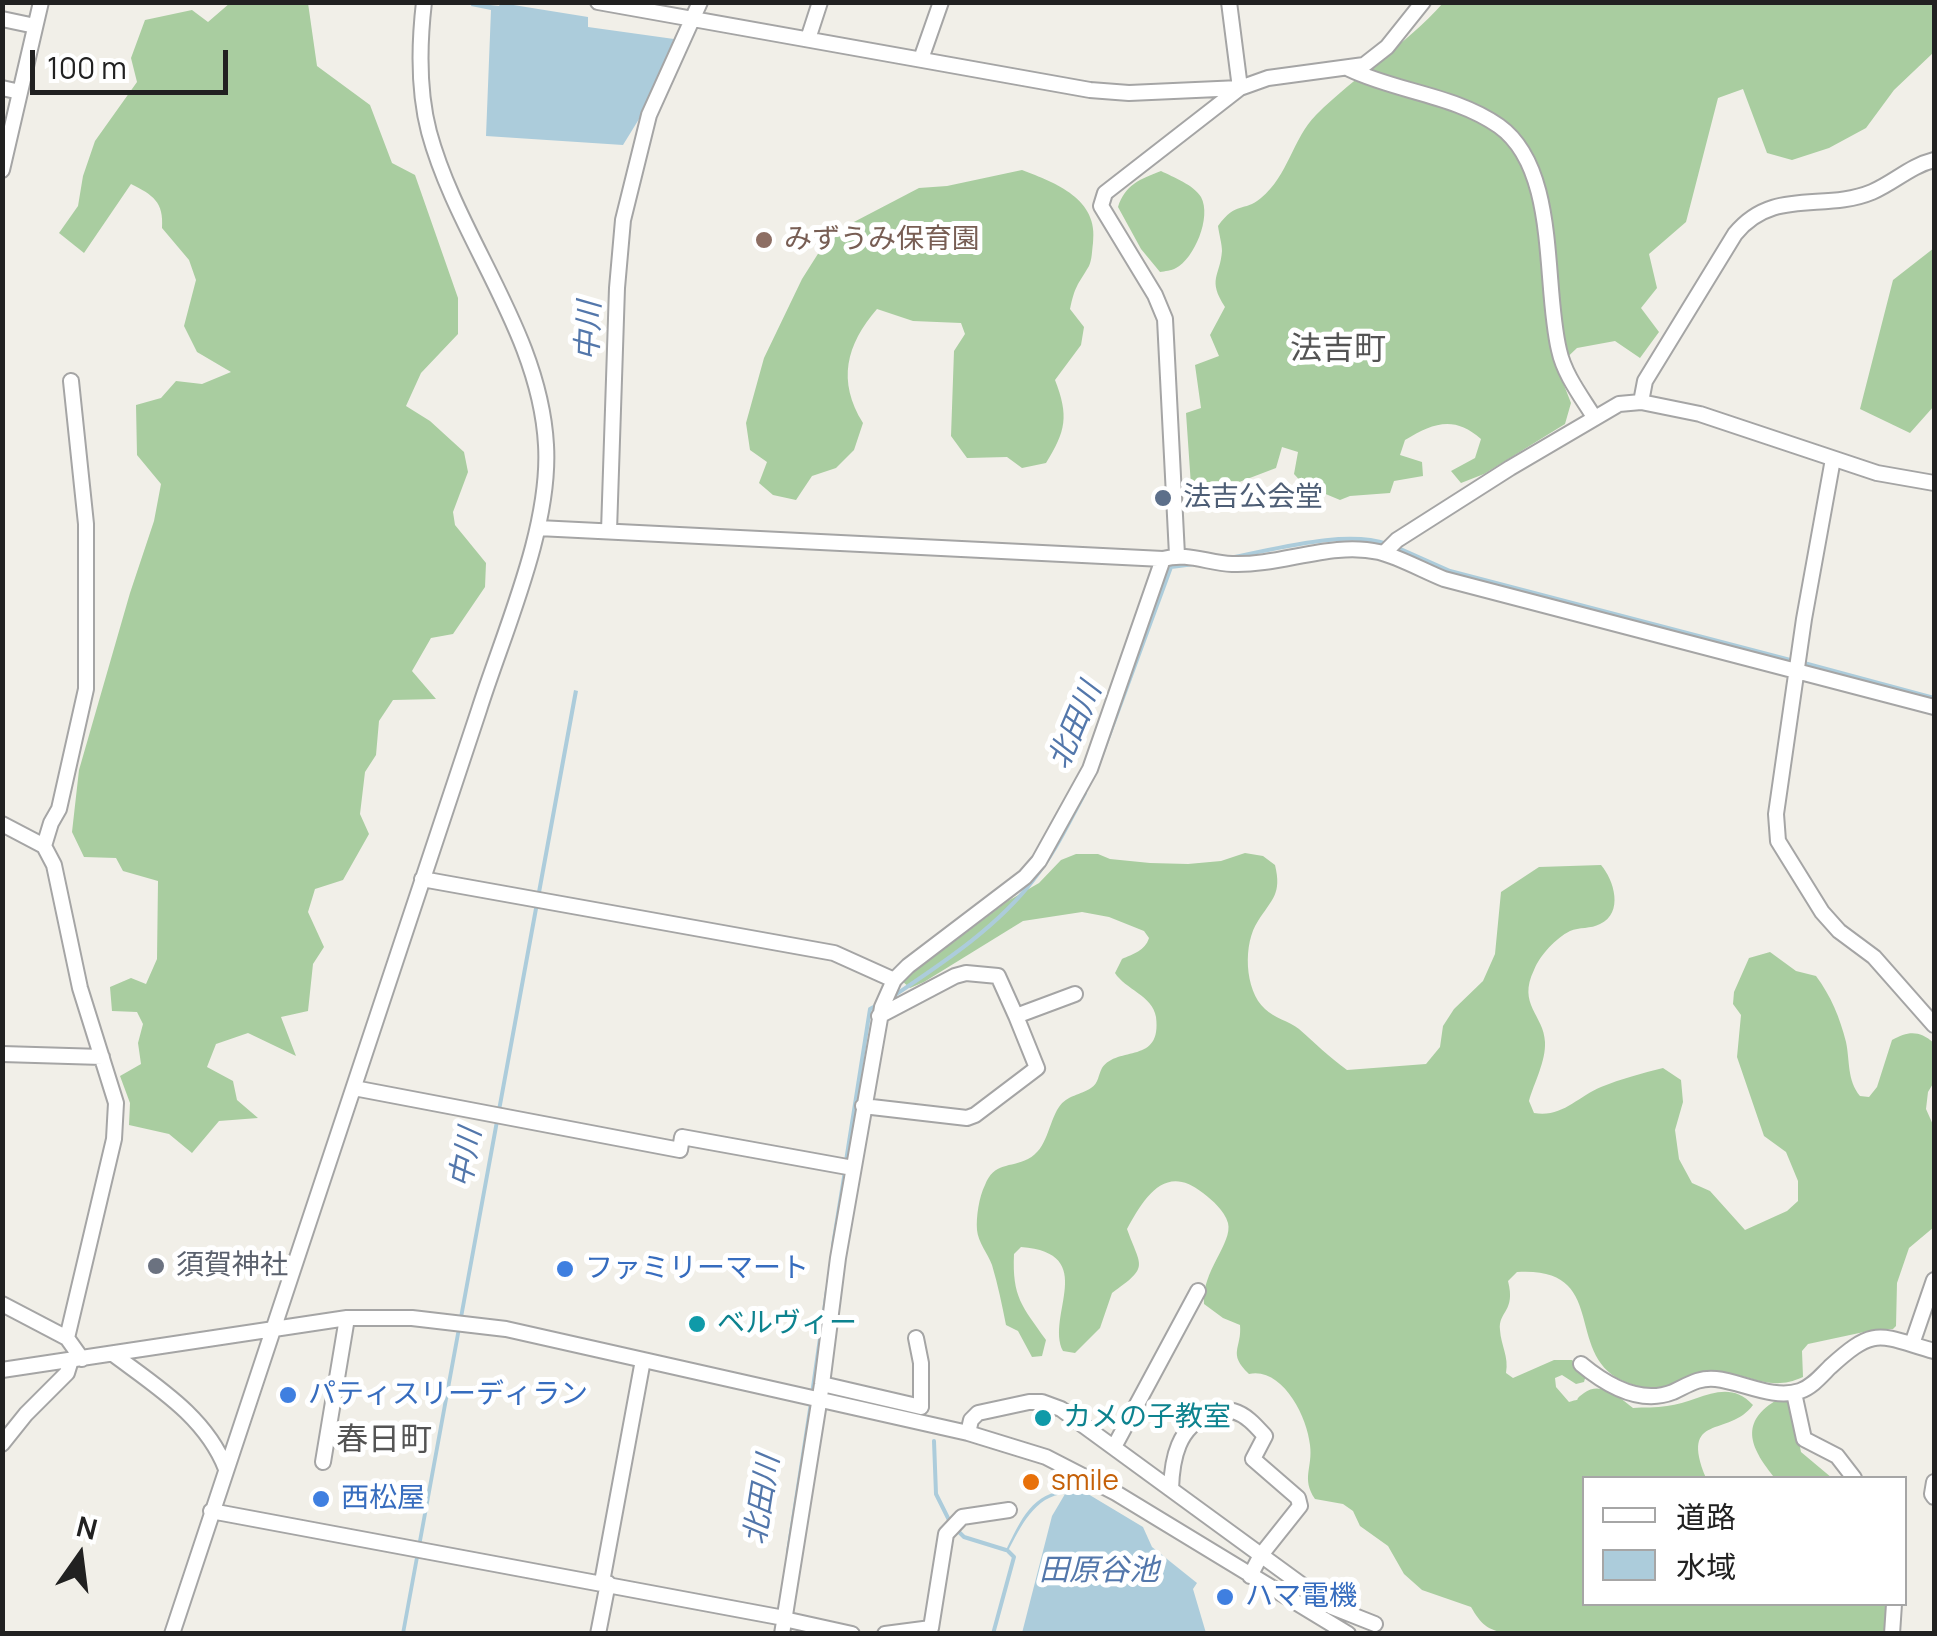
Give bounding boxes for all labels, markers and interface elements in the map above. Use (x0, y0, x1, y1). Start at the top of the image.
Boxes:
scale bar (35, 30, 232, 92)
text: 100 m (47, 47, 127, 88)
place label: みずうみ保育園 (784, 223, 980, 257)
marker: みずうみ保育園 (753, 229, 775, 251)
water label: 中川 (571, 300, 609, 362)
district label: 法吉町 (1290, 331, 1386, 369)
place label: 法吉公会堂 (1183, 481, 1323, 515)
marker: 法吉公会堂 (1152, 487, 1174, 509)
water label: 北田川 (1042, 678, 1110, 774)
water label: 中川 (444, 1125, 490, 1191)
place label: 須賀神社 (176, 1249, 288, 1283)
place label: ファミリーマート (585, 1252, 809, 1286)
marker: 須賀神社 (145, 1255, 167, 1277)
marker: ファミリーマート (554, 1258, 576, 1280)
place label: ベルヴィー (717, 1307, 857, 1341)
marker: ベルヴィー (686, 1313, 708, 1335)
place label: パティスリーディラン (308, 1378, 588, 1412)
marker: パティスリーディラン (277, 1384, 299, 1406)
place label: カメの子教室 (1063, 1401, 1231, 1435)
marker: カメの子教室 (1032, 1407, 1054, 1429)
district label: 春日町 (336, 1422, 432, 1460)
water label: 北田川 (738, 1453, 788, 1547)
place label: smile (1051, 1465, 1119, 1499)
marker: smile (1020, 1471, 1042, 1493)
legend (1582, 1476, 1907, 1606)
place label: 西松屋 (341, 1482, 425, 1516)
marker: 西松屋 (310, 1488, 332, 1510)
text: 道路 (1676, 1496, 1736, 1537)
north arrow (30, 1506, 130, 1606)
text: N (73, 1506, 102, 1548)
text: 水域 (1676, 1546, 1736, 1587)
water label: 田原谷池 (1039, 1554, 1159, 1590)
place label: ハマ電機 (1245, 1580, 1357, 1614)
marker: ハマ電機 (1214, 1586, 1236, 1608)

